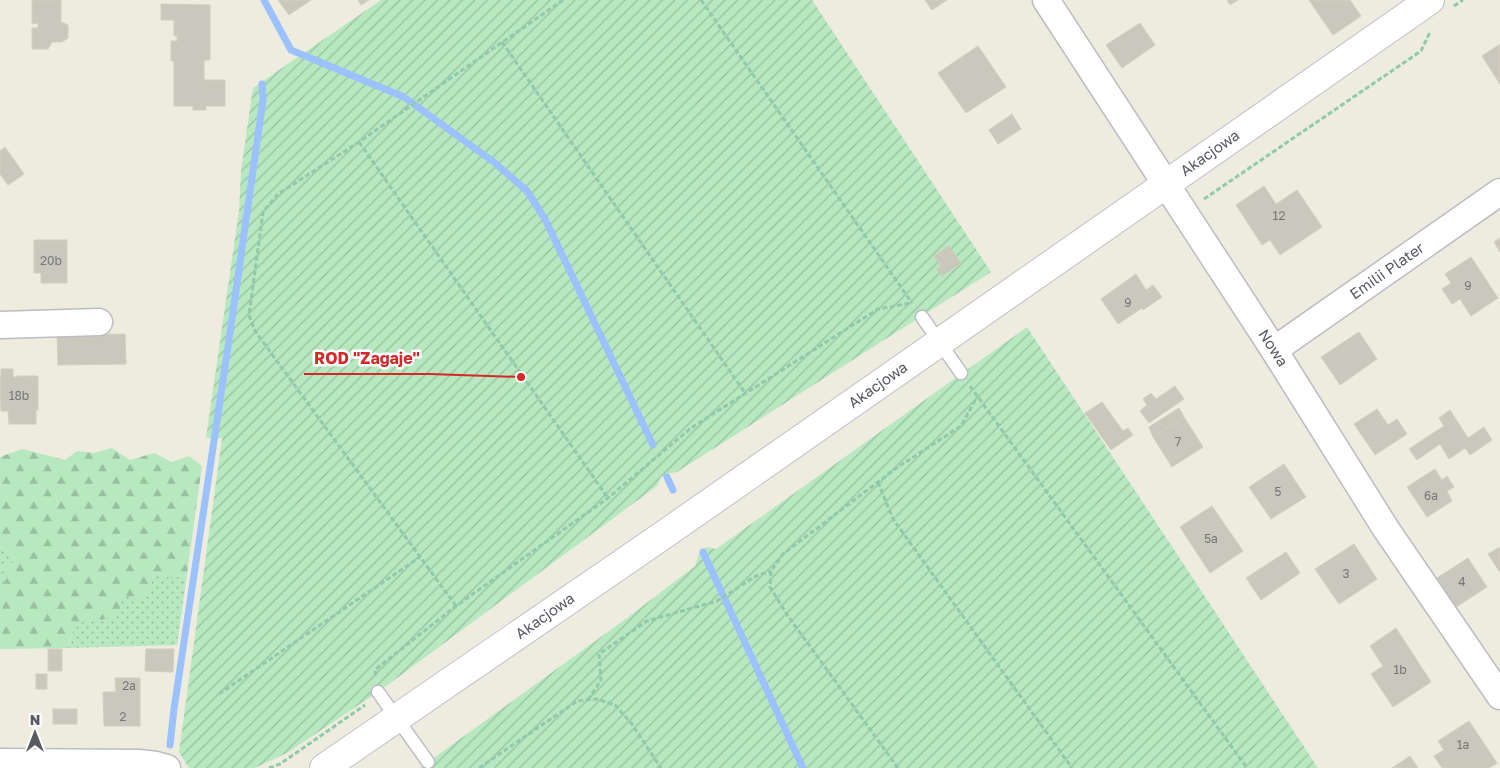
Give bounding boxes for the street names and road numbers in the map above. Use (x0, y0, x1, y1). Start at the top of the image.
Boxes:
street label: Akacjowa (1176, 125, 1243, 179)
street label: Emilii Plater (1346, 238, 1427, 302)
street label: Nowa (1255, 326, 1292, 369)
street label: Akacjowa (844, 357, 911, 411)
street label: Akacjowa (511, 588, 578, 642)

